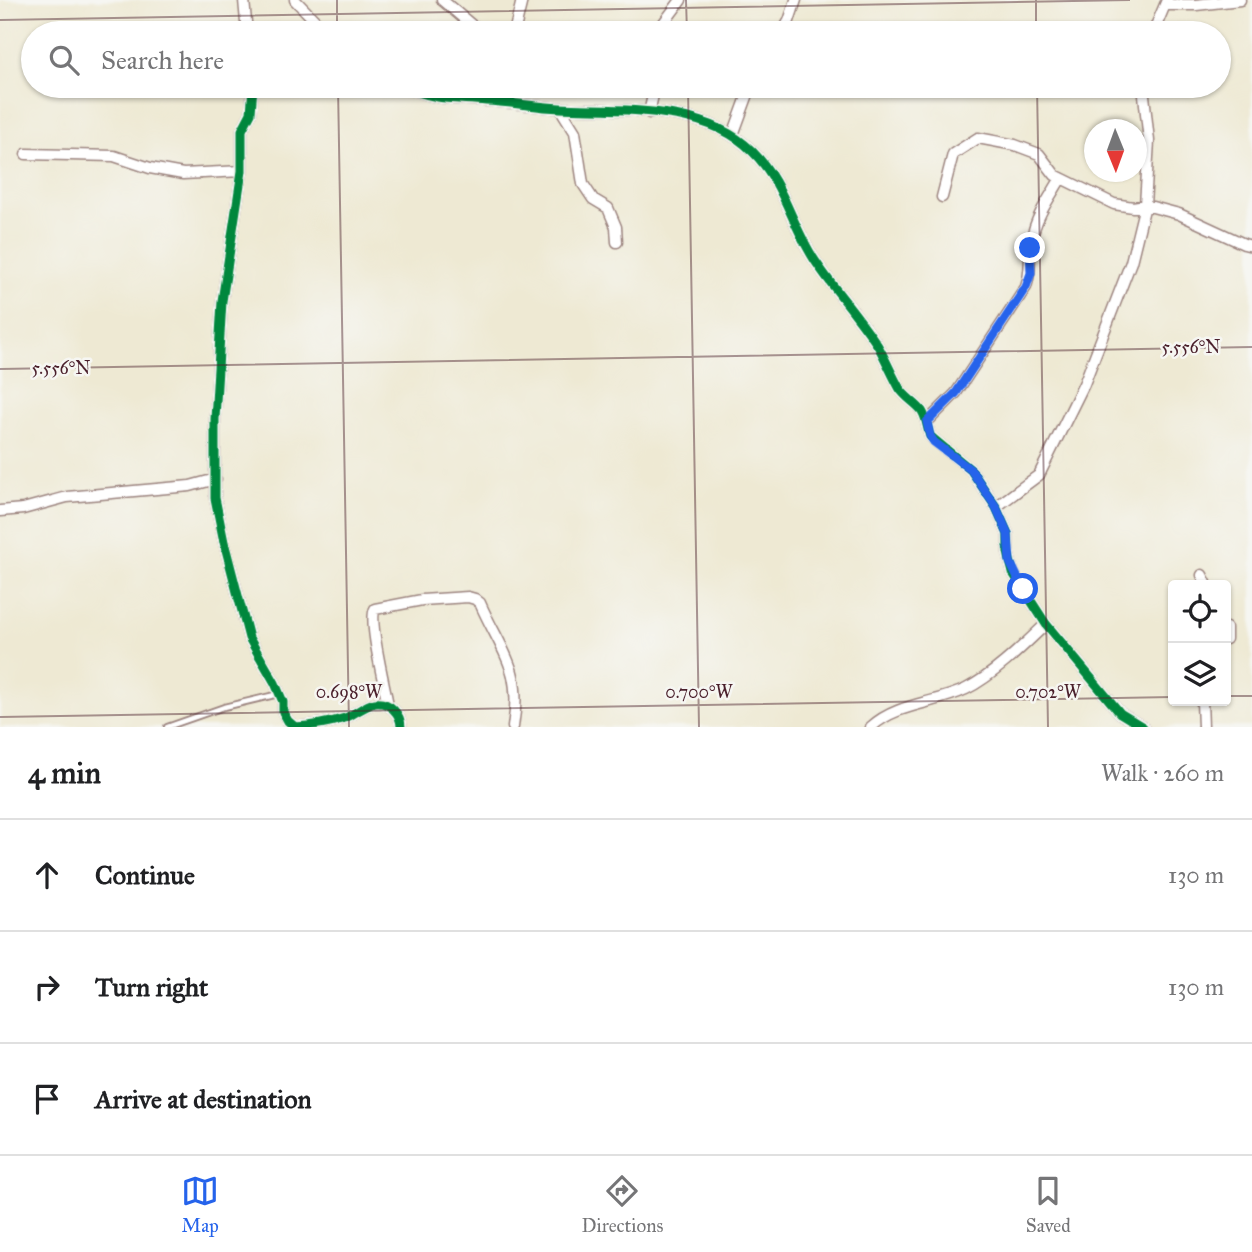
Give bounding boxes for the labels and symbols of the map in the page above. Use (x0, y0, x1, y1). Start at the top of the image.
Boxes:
north arrow (1084, 119, 1147, 182)
route end (1014, 232, 1045, 263)
text: 5.556°N (1161, 336, 1221, 358)
text: 5.556°N (31, 357, 91, 379)
route start (1007, 573, 1038, 604)
text: 0.698°W (316, 681, 383, 703)
text: 0.700°W (665, 681, 734, 703)
text: 0.702°W (1015, 681, 1082, 703)

